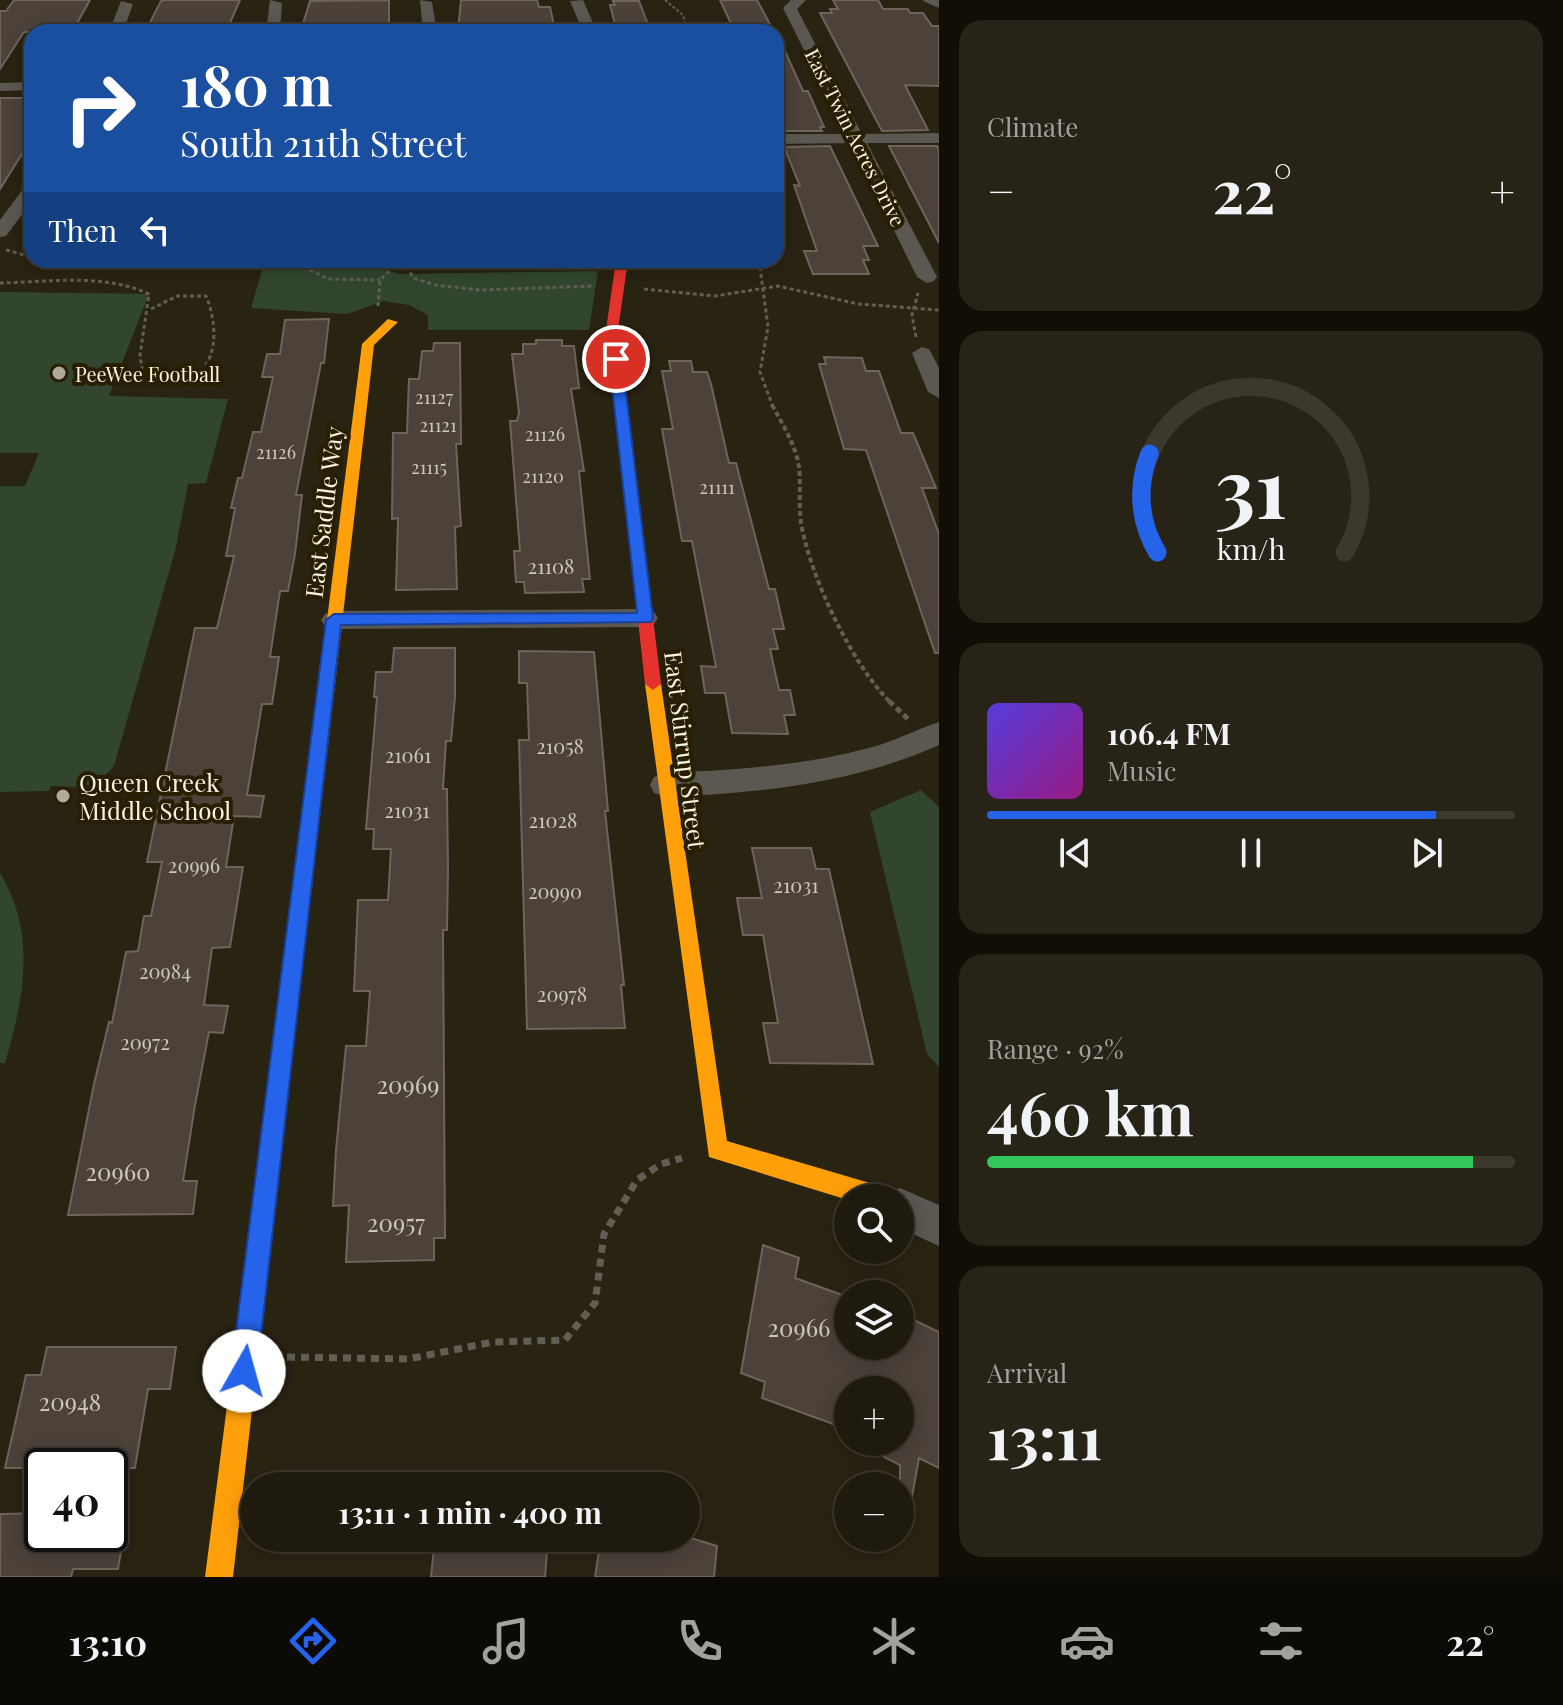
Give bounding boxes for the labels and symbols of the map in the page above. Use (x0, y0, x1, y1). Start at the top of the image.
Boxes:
street label: East Twin Acres Drive (799, 44, 913, 230)
pin (582, 325, 650, 393)
place label: PeeWee Football (75, 360, 221, 387)
marker: PeeWee Football (50, 364, 68, 382)
house number: 21127 (415, 385, 454, 409)
house number: 21121 (419, 413, 457, 437)
house number: 21126 (525, 422, 565, 446)
street label: East Saddle Way (297, 424, 349, 600)
house number: 21126 (256, 440, 296, 464)
house number: 21115 (411, 455, 447, 479)
house number: 21120 (522, 464, 564, 488)
house number: 21111 (699, 475, 735, 499)
house number: 21108 (528, 552, 574, 579)
street label: East Stirrup Street (658, 649, 714, 851)
house number: 21058 (536, 732, 584, 759)
house number: 21061 (385, 741, 431, 768)
place label: Queen Creek Middle School (79, 766, 231, 826)
marker: Queen Creek Middle School (54, 787, 72, 805)
house number: 21031 (384, 796, 430, 823)
house number: 21028 (529, 806, 577, 833)
house number: 20996 (168, 851, 220, 878)
house number: 21031 (773, 871, 819, 898)
house number: 20990 (528, 877, 582, 904)
house number: 20984 (139, 957, 191, 984)
house number: 20978 (537, 980, 587, 1007)
house number: 20972 (120, 1028, 170, 1055)
house number: 20969 (377, 1068, 439, 1100)
house number: 20960 (86, 1155, 150, 1187)
house number: 20957 (367, 1206, 425, 1238)
house number: 20966 (768, 1311, 830, 1343)
position arrow (202, 1329, 286, 1413)
house number: 20948 (39, 1385, 101, 1417)
speed limit sign: 40 (24, 1448, 128, 1552)

